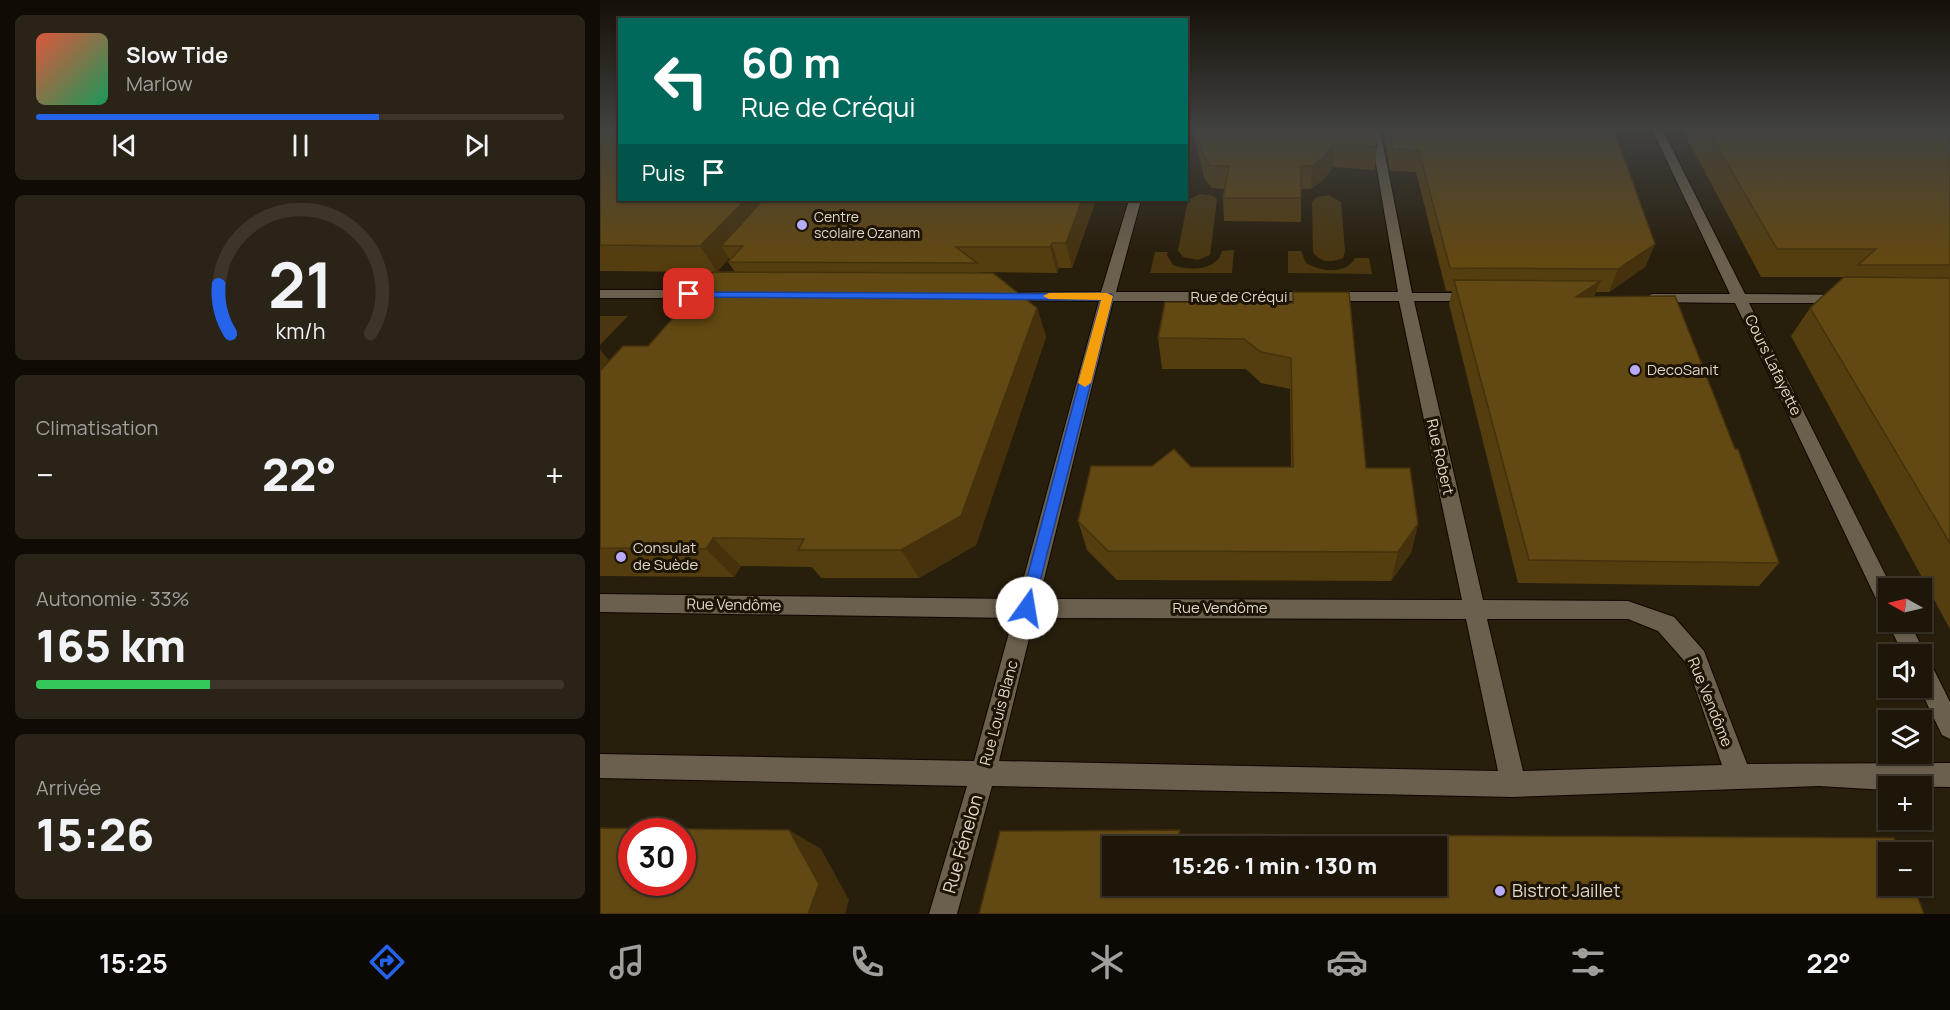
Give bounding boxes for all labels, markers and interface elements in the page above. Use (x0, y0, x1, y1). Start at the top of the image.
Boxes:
text: 60 m (741, 33, 841, 91)
text: Slow Tide (126, 40, 228, 70)
icon: left (642, 42, 720, 120)
text: Marlow (126, 70, 193, 97)
text: Rue de Créqui (741, 88, 916, 125)
icon: previous (108, 129, 141, 162)
icon: pause (284, 129, 317, 162)
icon: next (460, 129, 493, 162)
icon: arrive (697, 156, 730, 189)
text: Puis (642, 158, 685, 188)
place label: Centre scolaire Ozanam (814, 207, 920, 242)
marker: Centre scolaire Ozanam (795, 218, 809, 232)
text: 21 (268, 241, 332, 327)
pin (663, 268, 714, 319)
icon: arrive (672, 277, 705, 310)
street label: Rue de Créqui (1191, 286, 1288, 307)
street label: Cours Lafayette (1740, 311, 1807, 419)
text: km/h (275, 317, 325, 346)
place label: DecoSanit (1647, 359, 1719, 380)
marker: DecoSanit (1628, 363, 1642, 377)
text: Climatisation (36, 414, 158, 441)
street label: Rue Robert (1422, 417, 1459, 497)
text: 22° (262, 443, 337, 505)
text: − (36, 452, 54, 497)
text: + (545, 452, 564, 497)
place label: Consulat de Suède (633, 537, 698, 575)
marker: Consulat de Suède (614, 550, 628, 564)
position arrow (995, 576, 1059, 640)
north arrow (1878, 578, 1932, 632)
map controls (1878, 578, 1932, 896)
text: Autonomie · 33% (36, 585, 190, 612)
street label: Rue Vendôme (686, 593, 782, 616)
street label: Rue Vendôme (1173, 597, 1268, 618)
text: 165 km (36, 614, 186, 676)
button: sound (1878, 644, 1932, 698)
street label: Rue Vendôme (1683, 654, 1738, 750)
street label: Rue Louis Blanc (974, 658, 1023, 768)
button: layers (1878, 710, 1932, 764)
text: Arrivée (36, 774, 101, 801)
button: + (1878, 776, 1932, 830)
street label: Rue Fénelon (936, 791, 988, 896)
text: 15:26 (36, 803, 154, 865)
speed limit sign: 30 (618, 818, 696, 896)
button: − (1878, 842, 1932, 896)
text: 15:26 · 1 min · 130 m (1172, 851, 1377, 881)
place label: Bistrot Jaillet (1512, 878, 1620, 902)
marker: Bistrot Jaillet (1493, 884, 1507, 898)
icon: directions (366, 941, 408, 983)
icon: music (606, 941, 648, 983)
icon: phone (846, 941, 888, 983)
icon: climate (1086, 941, 1128, 983)
icon: car (1326, 941, 1368, 983)
icon: filters (1567, 941, 1609, 983)
text: 15:25 (99, 944, 168, 981)
text: 22° (1807, 944, 1851, 981)

